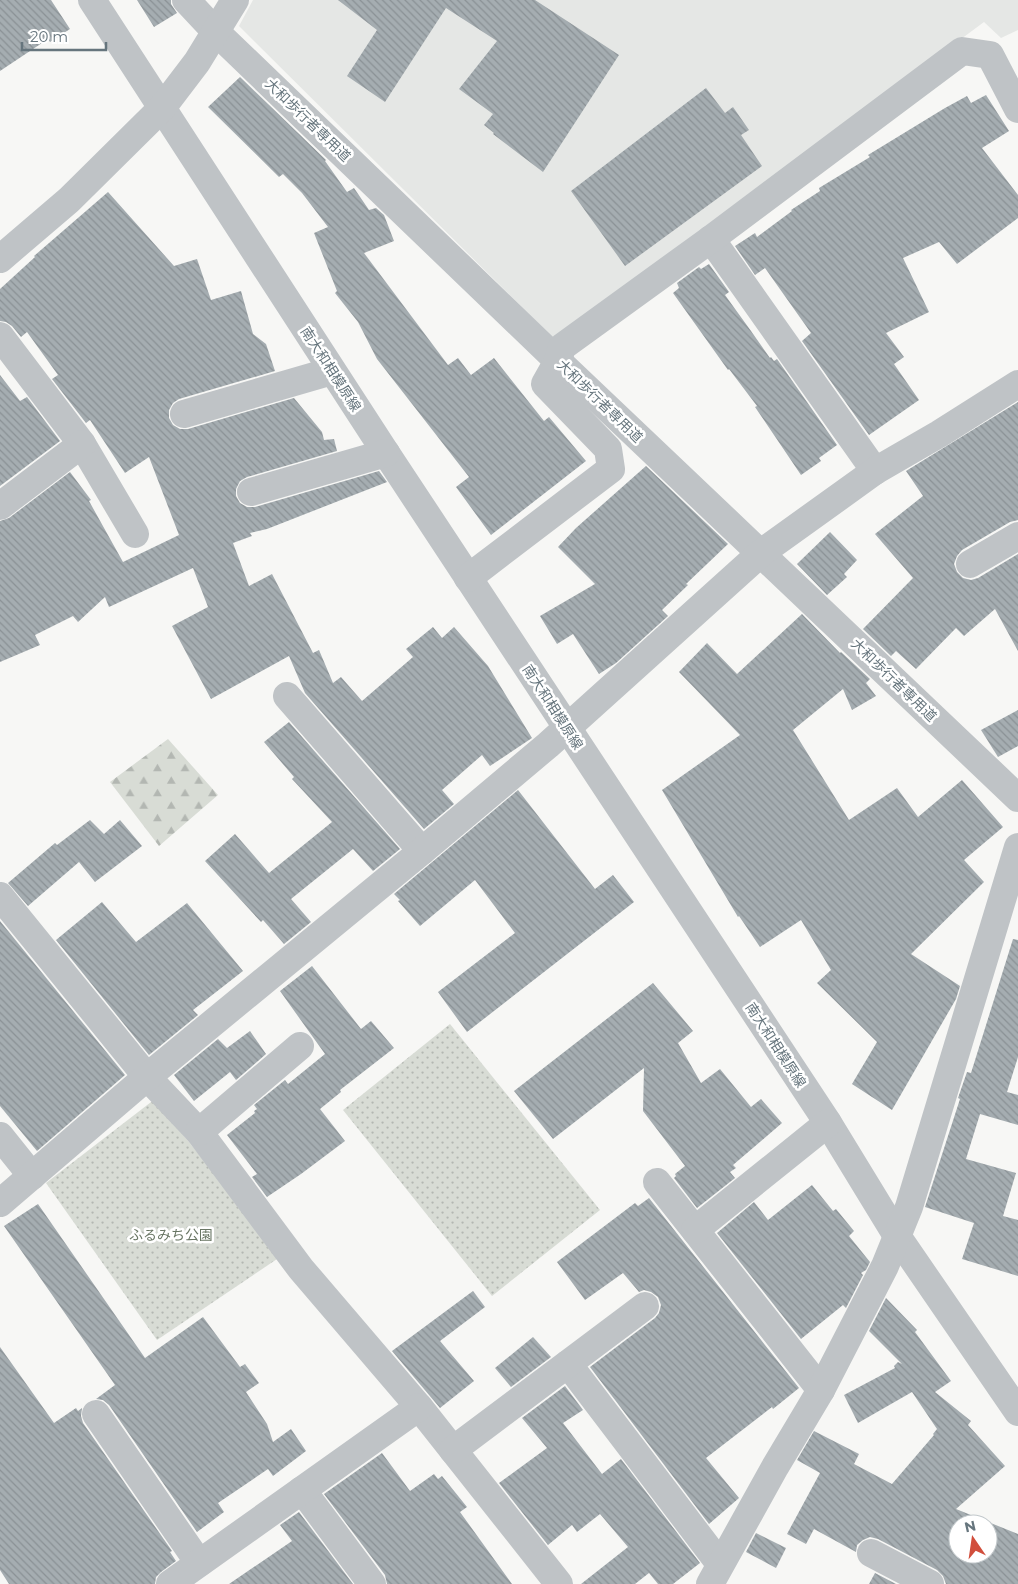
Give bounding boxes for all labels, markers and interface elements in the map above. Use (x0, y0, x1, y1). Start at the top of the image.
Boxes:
scale bar (22, 20, 106, 52)
text: 20 m (30, 27, 68, 46)
street label: 大和歩行者専用道 (261, 75, 355, 165)
street label: 南大和相模原線 (297, 323, 365, 415)
street label: 大和歩行者専用道 (553, 356, 647, 446)
street label: 大和歩行者専用道 (847, 635, 941, 725)
street label: 南大和相模原線 (519, 661, 587, 753)
street label: 南大和相模原線 (742, 999, 810, 1091)
park label: ふるみち公園 (129, 1226, 213, 1244)
north arrow (948, 1514, 998, 1564)
text: N (963, 1516, 978, 1536)

